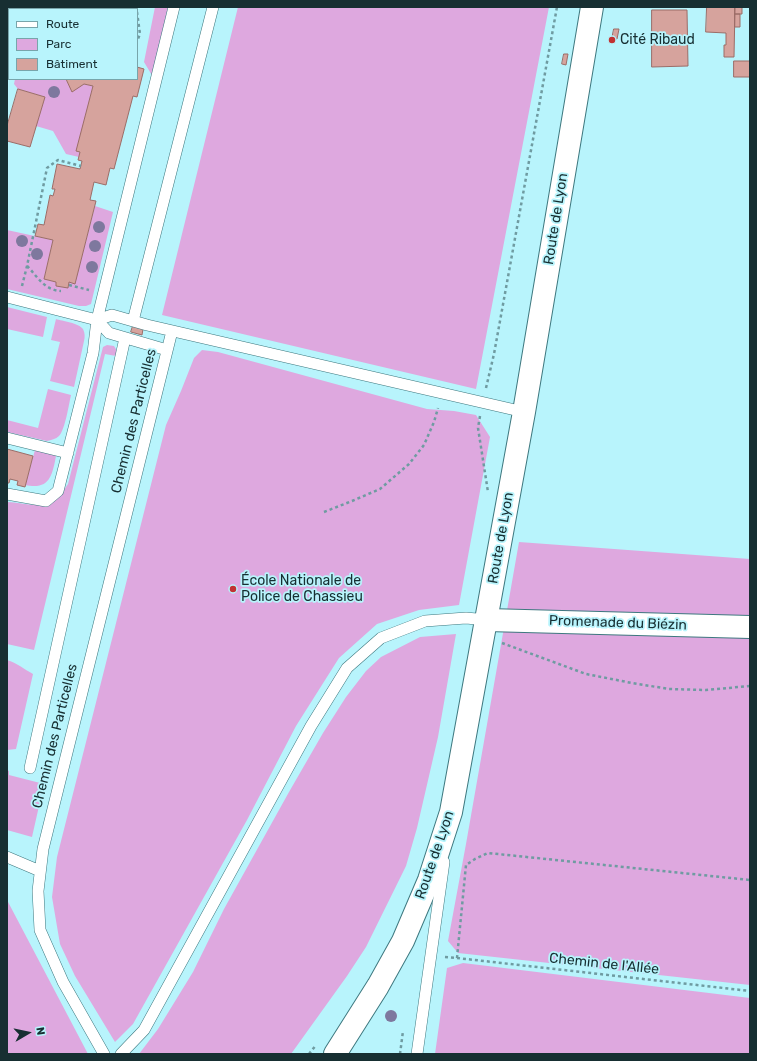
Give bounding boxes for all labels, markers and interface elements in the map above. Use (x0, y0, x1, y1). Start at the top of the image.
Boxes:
legend (8, 8, 138, 80)
text: Route (46, 17, 79, 31)
place label: Cité Ribaud (620, 32, 695, 48)
marker: Cité Ribaud (607, 35, 617, 45)
text: Parc (46, 37, 71, 51)
text: Bâtiment (46, 57, 97, 71)
street label: Route de Lyon (540, 172, 572, 266)
street label: Chemin des Particelles (108, 347, 160, 495)
street label: Route de Lyon (485, 491, 517, 585)
place label: École Nationale de Police de Chassieu (241, 573, 363, 606)
marker: École Nationale de Police de Chassieu (228, 584, 238, 594)
street label: Promenade du Biézin (549, 612, 687, 634)
street label: Chemin des Particelles (29, 662, 81, 810)
street label: Route de Lyon (412, 809, 458, 901)
street label: Chemin de l'Allée (548, 950, 660, 978)
north arrow (8, 1013, 48, 1053)
text: N (33, 1026, 47, 1036)

